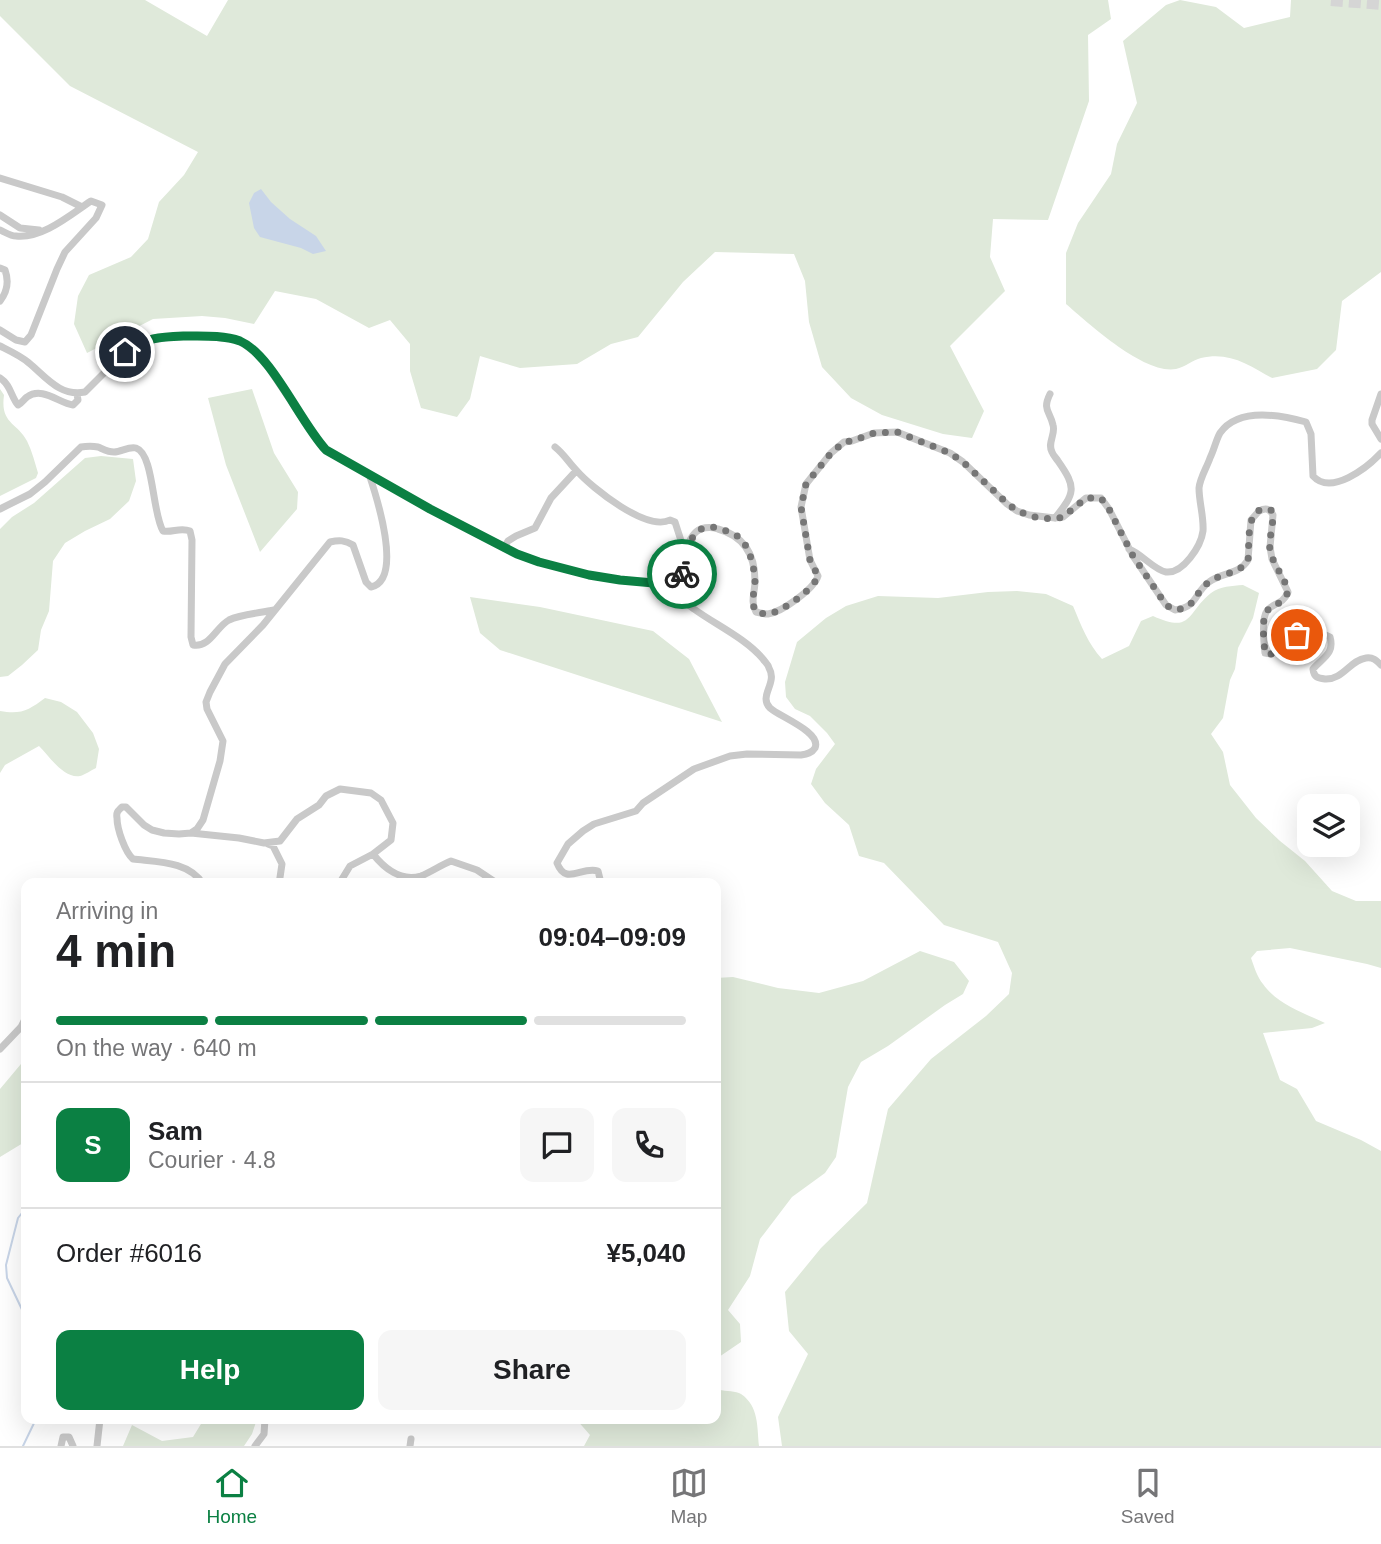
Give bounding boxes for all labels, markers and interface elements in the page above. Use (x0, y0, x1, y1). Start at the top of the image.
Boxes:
pin (95, 322, 155, 382)
icon: home (106, 333, 144, 371)
courier (647, 539, 717, 609)
icon: bike (663, 555, 701, 593)
pin (1267, 605, 1327, 665)
icon: bag (1278, 616, 1316, 654)
map controls (1297, 794, 1360, 857)
button: layers (1297, 794, 1360, 857)
text: Arriving in (56, 898, 158, 924)
text: 09:04–09:09 (539, 922, 686, 952)
text: 4 min (56, 925, 176, 977)
text: On the way · 640 m (56, 1035, 257, 1061)
button: chat (520, 1108, 594, 1182)
button: phone (612, 1108, 686, 1182)
text: Sam (148, 1116, 203, 1146)
text: S (84, 1130, 102, 1160)
text: Courier · 4.8 (148, 1147, 276, 1173)
text: Order #6016 (56, 1238, 202, 1268)
text: ¥5,040 (606, 1238, 686, 1268)
button: Help (56, 1330, 364, 1410)
button: Share (378, 1330, 686, 1410)
tab: Home (206, 1464, 257, 1528)
tab: Map (670, 1464, 708, 1528)
tab: Saved (1121, 1464, 1175, 1528)

